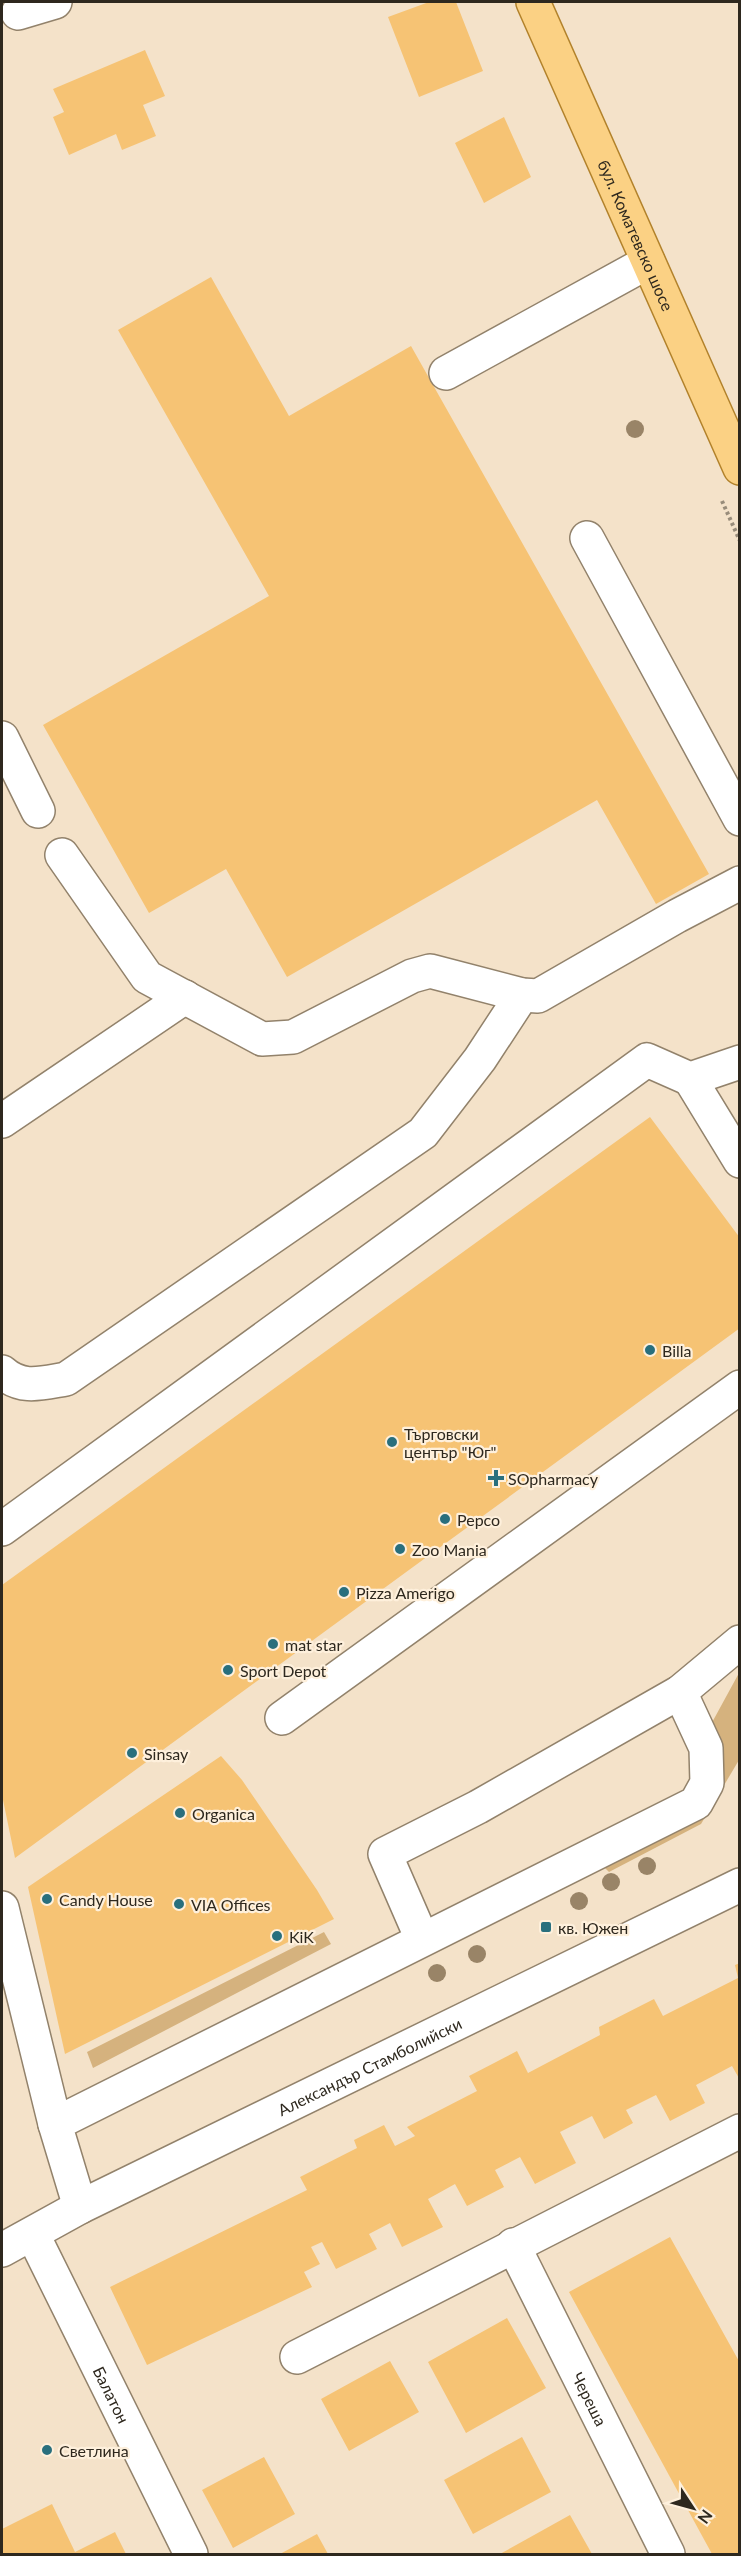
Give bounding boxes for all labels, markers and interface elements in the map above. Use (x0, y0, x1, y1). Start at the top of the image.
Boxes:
street label: бул. Коматевско шосе (595, 157, 678, 314)
place label: Billa (662, 1341, 692, 1360)
marker: Billa (643, 1343, 657, 1357)
place label: Търговски център "Юг" (404, 1424, 497, 1461)
marker: Търговски център "Юг" (385, 1435, 399, 1449)
place label: SOpharmacy (508, 1469, 599, 1488)
marker: SOpharmacy (489, 1471, 503, 1485)
place label: Pepco (457, 1510, 500, 1529)
marker: Pepco (438, 1512, 452, 1526)
place label: Zoo Mania (412, 1540, 487, 1559)
marker: Zoo Mania (393, 1542, 407, 1556)
place label: Pizza Amerigo (356, 1583, 455, 1602)
marker: Pizza Amerigo (337, 1585, 351, 1599)
place label: mat star (285, 1635, 342, 1654)
marker: mat star (266, 1637, 280, 1651)
place label: Sport Depot (240, 1661, 327, 1680)
marker: Sport Depot (221, 1663, 235, 1677)
place label: Sinsay (144, 1744, 189, 1763)
marker: Sinsay (125, 1746, 139, 1760)
place label: Organica (192, 1804, 255, 1823)
marker: Organica (173, 1806, 187, 1820)
place label: Candy House (59, 1890, 153, 1909)
marker: Candy House (40, 1892, 54, 1906)
place label: VIA Offices (191, 1895, 271, 1914)
marker: VIA Offices (172, 1897, 186, 1911)
place label: кв. Южен (558, 1918, 628, 1937)
marker: кв. Южен (539, 1920, 553, 1934)
place label: KiK (289, 1927, 314, 1946)
marker: KiK (270, 1929, 284, 1943)
street label: Александър Стамболийски (274, 2013, 464, 2119)
street label: Балатон (90, 2363, 134, 2426)
street label: Череша (569, 2369, 611, 2429)
place label: Светлина (59, 2441, 129, 2460)
marker: Светлина (40, 2443, 54, 2457)
north arrow (663, 2478, 723, 2538)
text: N (694, 2507, 717, 2528)

